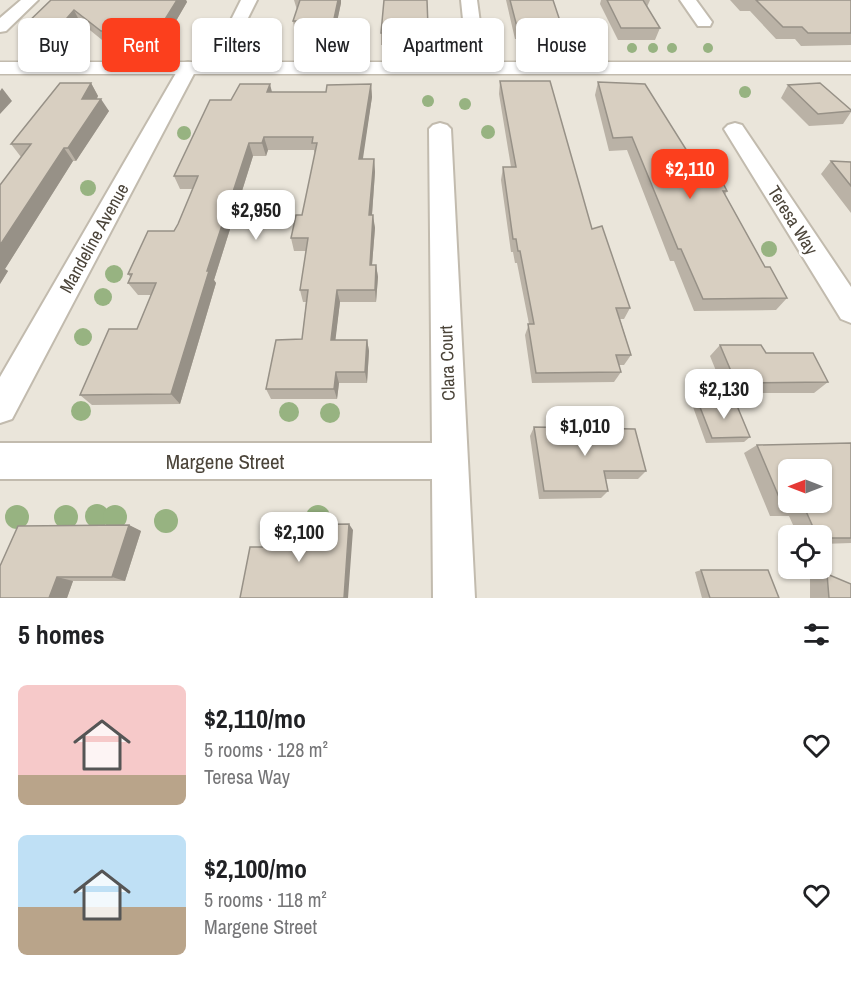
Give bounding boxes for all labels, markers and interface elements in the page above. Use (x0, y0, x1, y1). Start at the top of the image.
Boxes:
chip: Buy (18, 18, 90, 72)
chip: Rent (102, 18, 180, 72)
chip: Filters (192, 18, 282, 72)
chip: New (294, 18, 370, 72)
chip: Apartment (382, 18, 504, 72)
chip: House (516, 18, 608, 72)
pin: $2,110 (641, 149, 739, 200)
text: $2,110 (665, 155, 715, 182)
street label: Mandeline Avenue (53, 179, 135, 297)
street label: Teresa Way (762, 181, 824, 260)
pin: $2,950 (207, 190, 305, 241)
text: $2,950 (231, 196, 281, 223)
street label: Clara Court (433, 325, 461, 401)
pin: $2,130 (675, 369, 773, 420)
text: $2,130 (699, 375, 749, 402)
pin: $1,010 (536, 406, 634, 457)
text: $1,010 (560, 412, 610, 439)
street label: Margene Street (166, 447, 285, 476)
north arrow (778, 459, 832, 513)
map controls (778, 459, 832, 579)
pin: $2,100 (250, 512, 348, 563)
text: $2,100 (274, 518, 324, 545)
button: locate (778, 525, 832, 579)
text: 5 homes (18, 617, 105, 652)
icon: filters (800, 618, 833, 651)
text: $2,110/mo (204, 701, 306, 736)
icon: home (66, 709, 138, 781)
icon: heart (800, 729, 833, 762)
text: 5 rooms · 128 m² (204, 736, 328, 763)
text: Teresa Way (204, 763, 290, 790)
text: $2,100/mo (204, 851, 307, 886)
icon: home (66, 859, 138, 931)
icon: heart (800, 879, 833, 912)
text: 5 rooms · 118 m² (204, 886, 327, 913)
text: Margene Street (204, 913, 317, 940)

